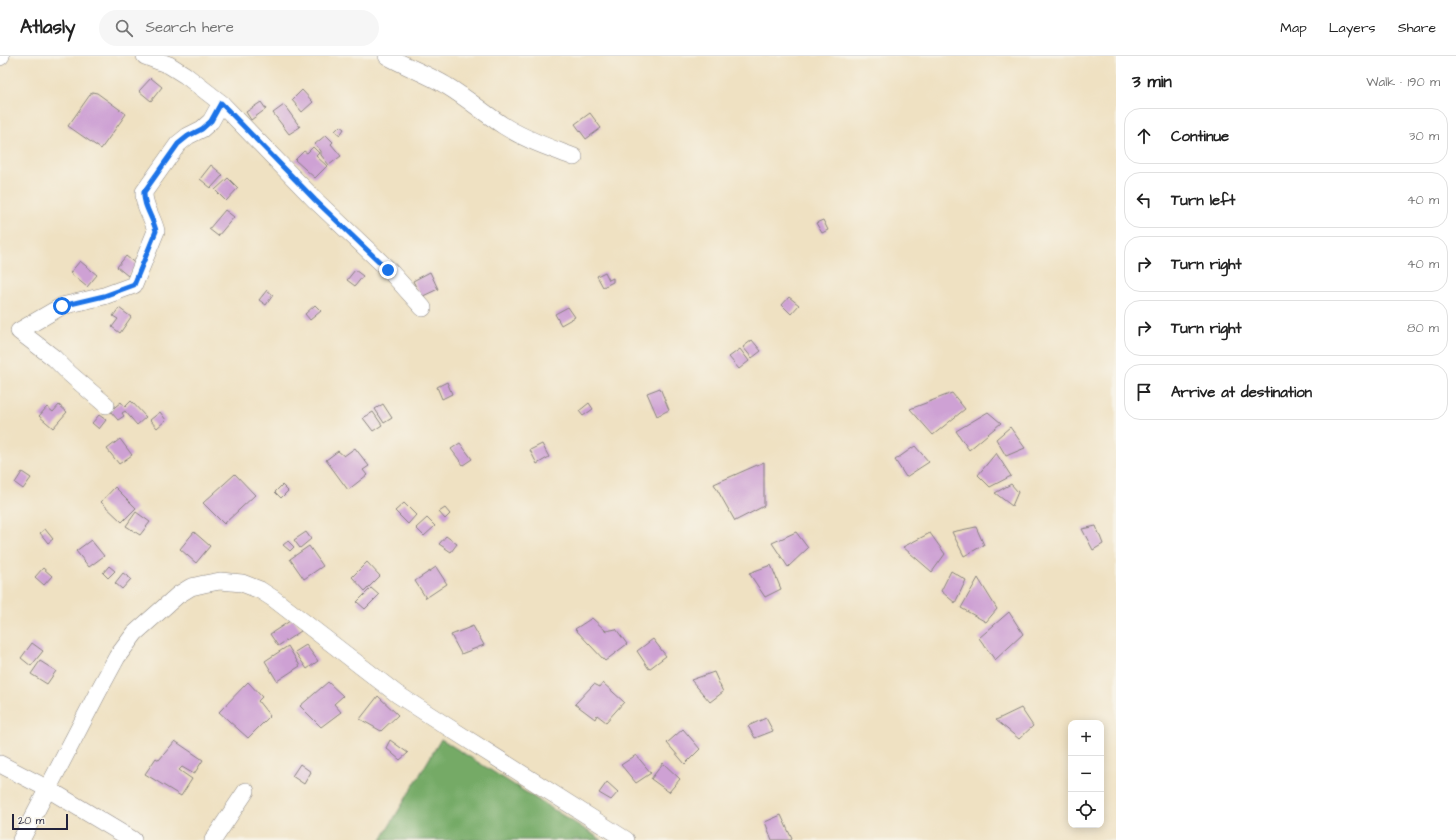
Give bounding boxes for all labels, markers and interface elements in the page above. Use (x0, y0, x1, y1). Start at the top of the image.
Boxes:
search box (99, 10, 379, 46)
text: Atlasly (20, 14, 75, 41)
icon: search (113, 17, 135, 39)
text: Search here (145, 17, 234, 38)
text: Map (1280, 18, 1307, 38)
text: Layers (1329, 18, 1376, 38)
text: Share (1398, 18, 1436, 38)
text: 3 min (1132, 70, 1172, 94)
text: Walk · 190 m (1366, 73, 1440, 91)
icon: ahead (1133, 125, 1155, 147)
text: Continue (1171, 126, 1229, 147)
text: 30 m (1409, 127, 1439, 145)
icon: left (1133, 189, 1155, 211)
text: Turn left (1171, 190, 1235, 211)
text: 40 m (1407, 191, 1439, 209)
icon: right (1133, 253, 1155, 275)
text: Turn right (1171, 254, 1242, 275)
text: 40 m (1407, 255, 1439, 273)
route end (379, 261, 397, 279)
route start (53, 297, 71, 315)
icon: right (1133, 317, 1155, 339)
text: Turn right (1171, 318, 1242, 339)
text: 80 m (1407, 319, 1439, 337)
icon: arrive (1133, 381, 1155, 403)
text: Arrive at destination (1171, 382, 1312, 403)
map controls (1068, 720, 1104, 828)
button: + (1068, 720, 1104, 756)
button: − (1068, 756, 1104, 792)
button: locate (1068, 792, 1104, 828)
scale bar (12, 812, 68, 831)
text: 20 m (18, 813, 44, 828)

